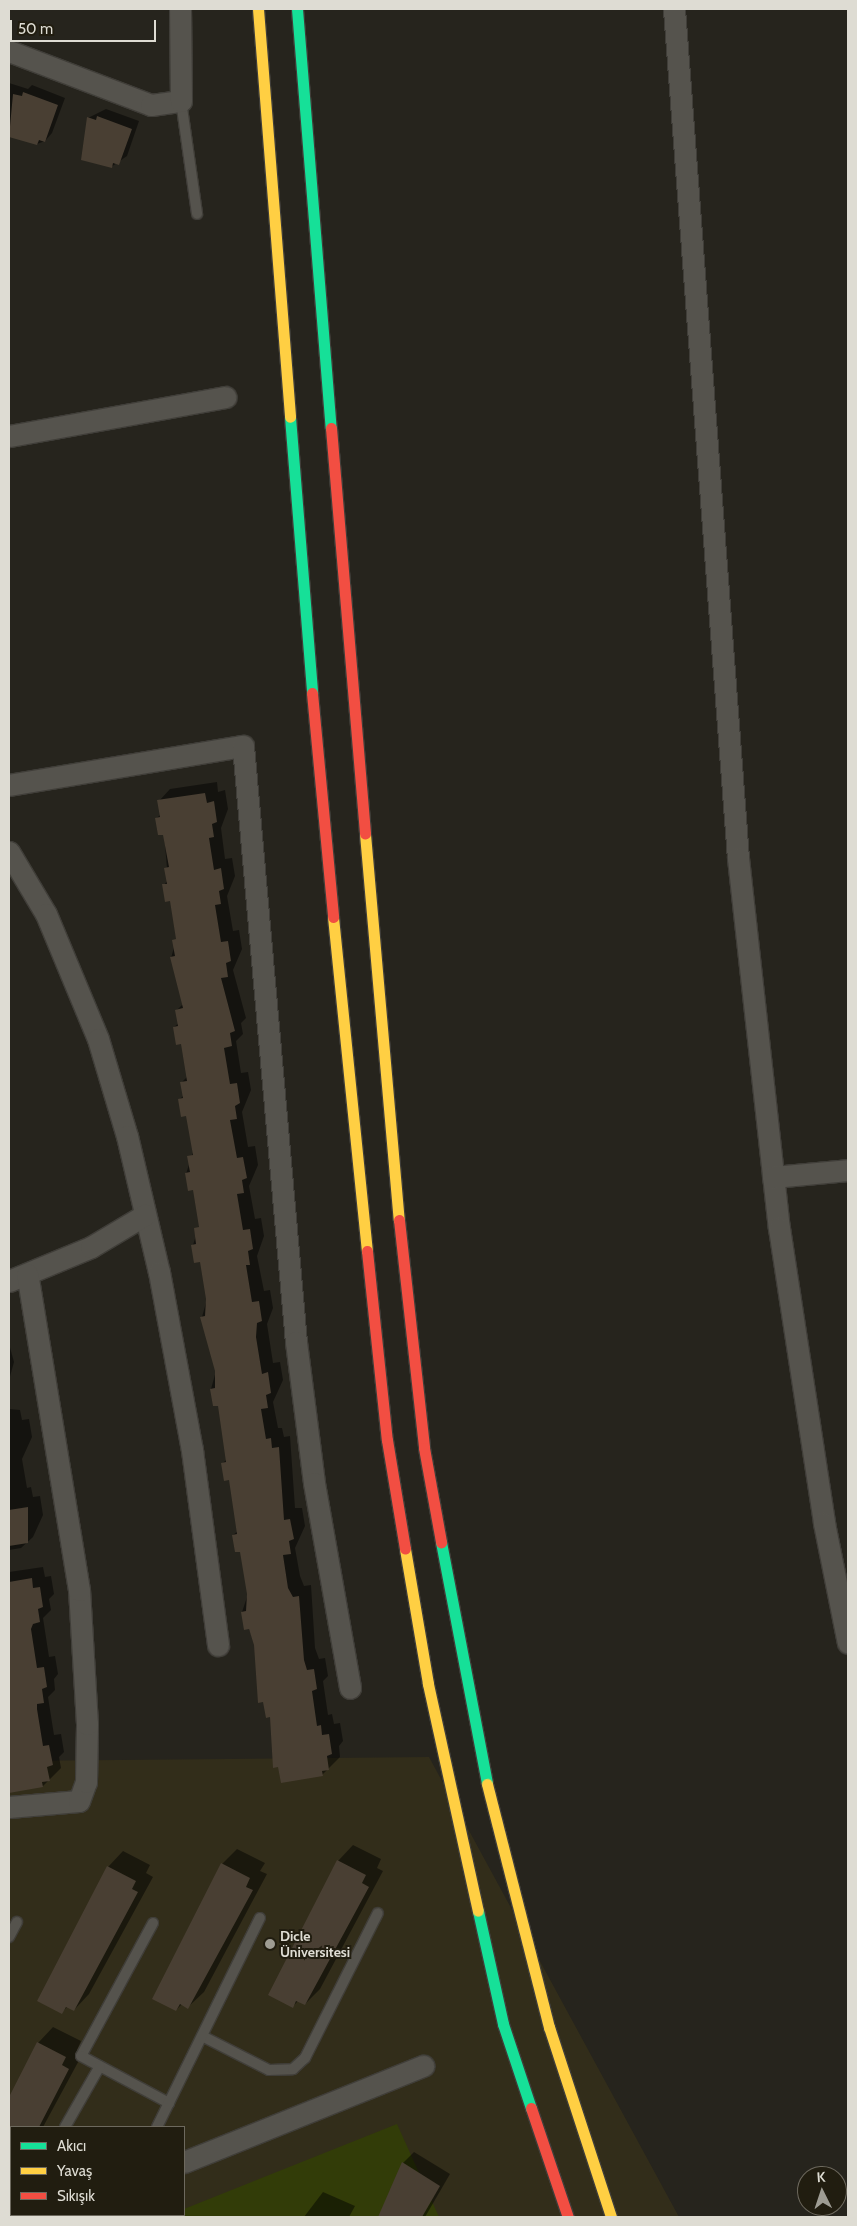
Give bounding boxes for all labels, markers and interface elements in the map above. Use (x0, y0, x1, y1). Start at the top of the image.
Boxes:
scale bar (12, 10, 159, 42)
text: 50 m (18, 20, 53, 38)
place label: Dicle Üniversitesi (280, 1928, 350, 1960)
marker: Dicle Üniversitesi (264, 1938, 276, 1950)
legend (10, 2126, 185, 2216)
text: Akıcı (57, 2137, 86, 2155)
text: Yavaş (57, 2162, 92, 2180)
north arrow (797, 2166, 847, 2216)
text: K (816, 2168, 826, 2186)
text: Sıkışık (57, 2187, 95, 2205)

